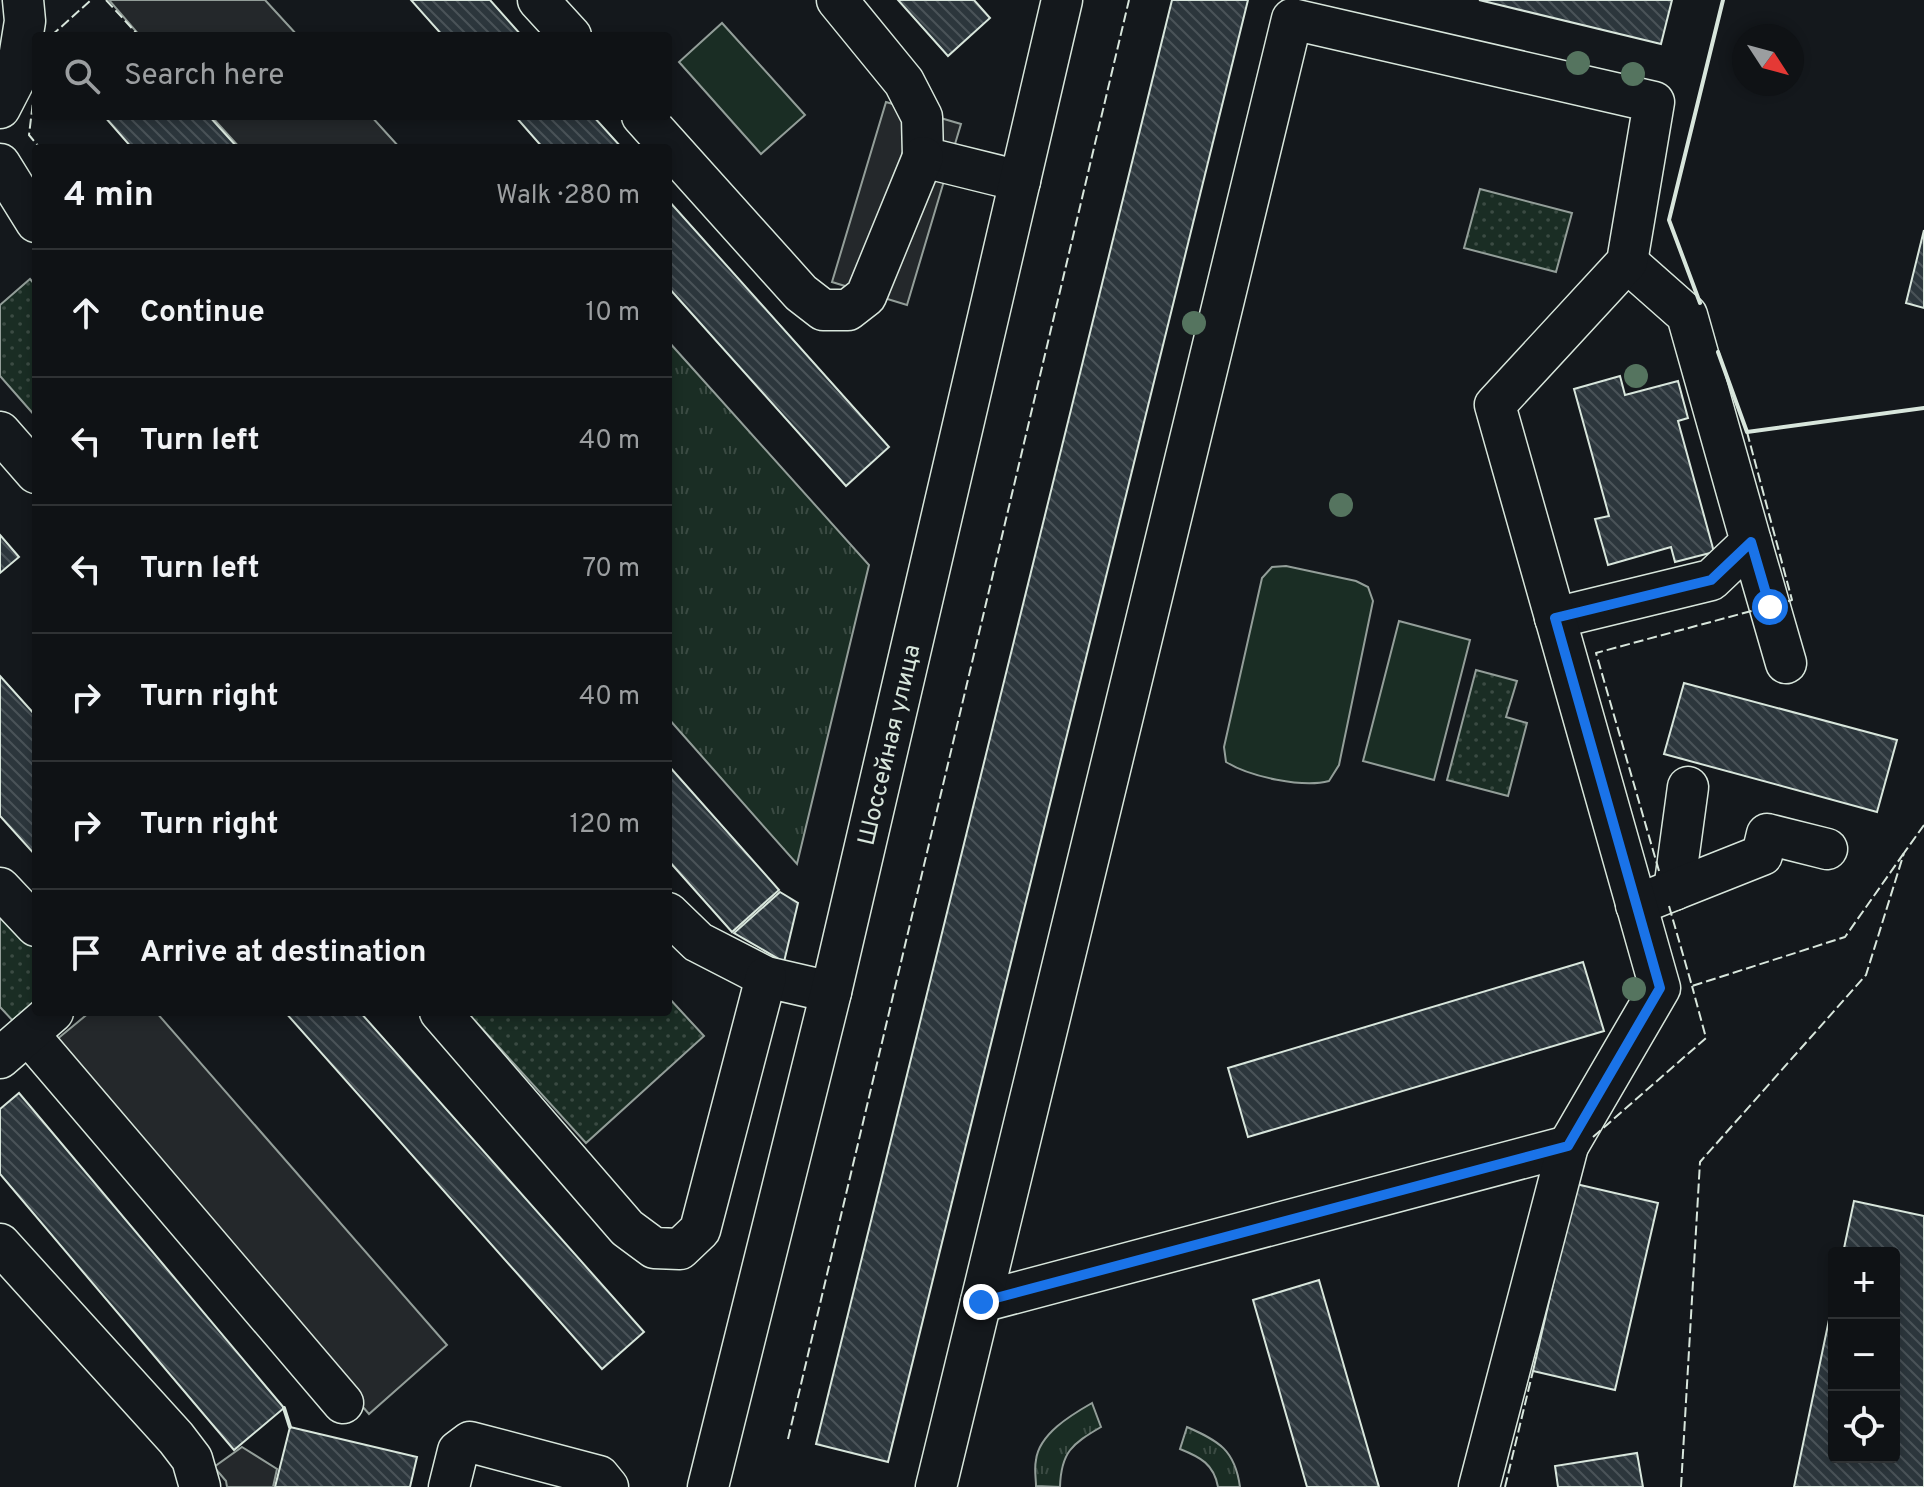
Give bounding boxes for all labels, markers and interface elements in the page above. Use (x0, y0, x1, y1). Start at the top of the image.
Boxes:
north arrow (1732, 24, 1804, 96)
search box (32, 32, 672, 120)
icon: search (60, 54, 104, 98)
text: Search here (124, 58, 284, 95)
text: 4 min (64, 175, 154, 218)
text: Walk · 280 m (496, 180, 640, 213)
icon: ahead (64, 291, 108, 335)
text: Continue (140, 295, 265, 332)
text: 10 m (585, 297, 640, 330)
icon: left (64, 419, 108, 463)
text: Turn left (140, 423, 260, 460)
text: 40 m (579, 425, 640, 458)
icon: left (64, 547, 108, 591)
text: Turn left (140, 551, 260, 588)
text: 70 m (582, 553, 640, 586)
route start (1752, 589, 1788, 625)
street label: Шоссейная улица (853, 642, 928, 849)
icon: right (64, 675, 108, 719)
text: Turn right (140, 679, 278, 716)
text: 40 m (579, 681, 640, 714)
icon: right (64, 803, 108, 847)
text: Turn right (140, 807, 278, 844)
text: 120 m (570, 809, 640, 842)
icon: arrive (64, 931, 108, 975)
text: Arrive at destination (140, 935, 426, 972)
map controls (1828, 1247, 1900, 1463)
button: + (1828, 1247, 1900, 1319)
route end (963, 1284, 999, 1320)
button: − (1828, 1319, 1900, 1391)
button: locate (1828, 1391, 1900, 1463)

